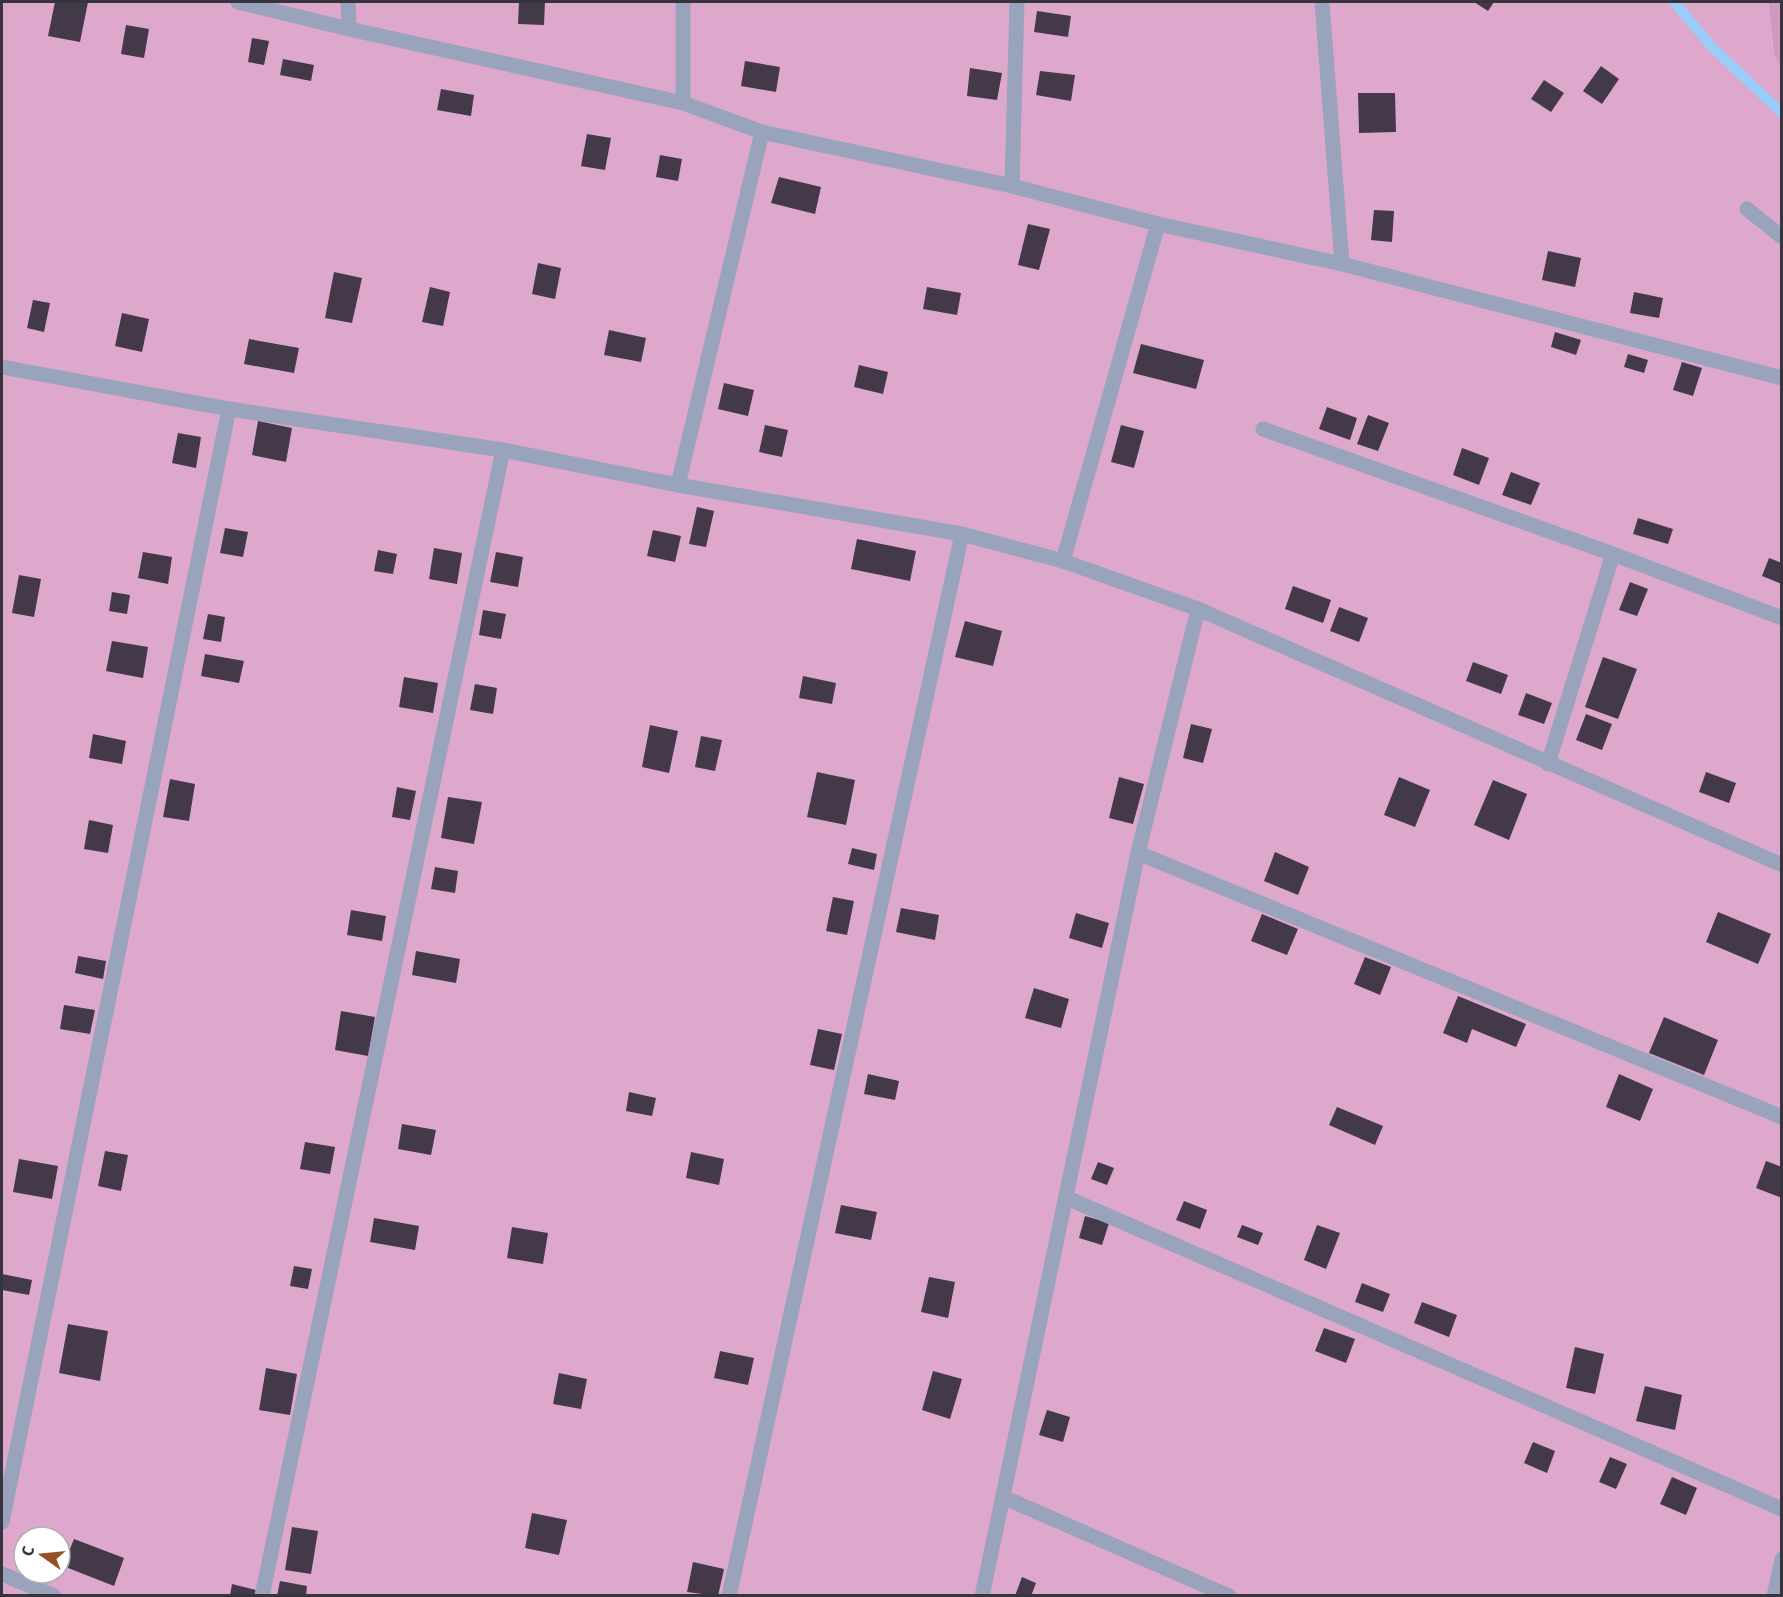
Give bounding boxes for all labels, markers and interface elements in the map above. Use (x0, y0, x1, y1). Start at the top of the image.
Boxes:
north arrow (12, 1525, 72, 1585)
text: С (18, 1544, 39, 1558)

